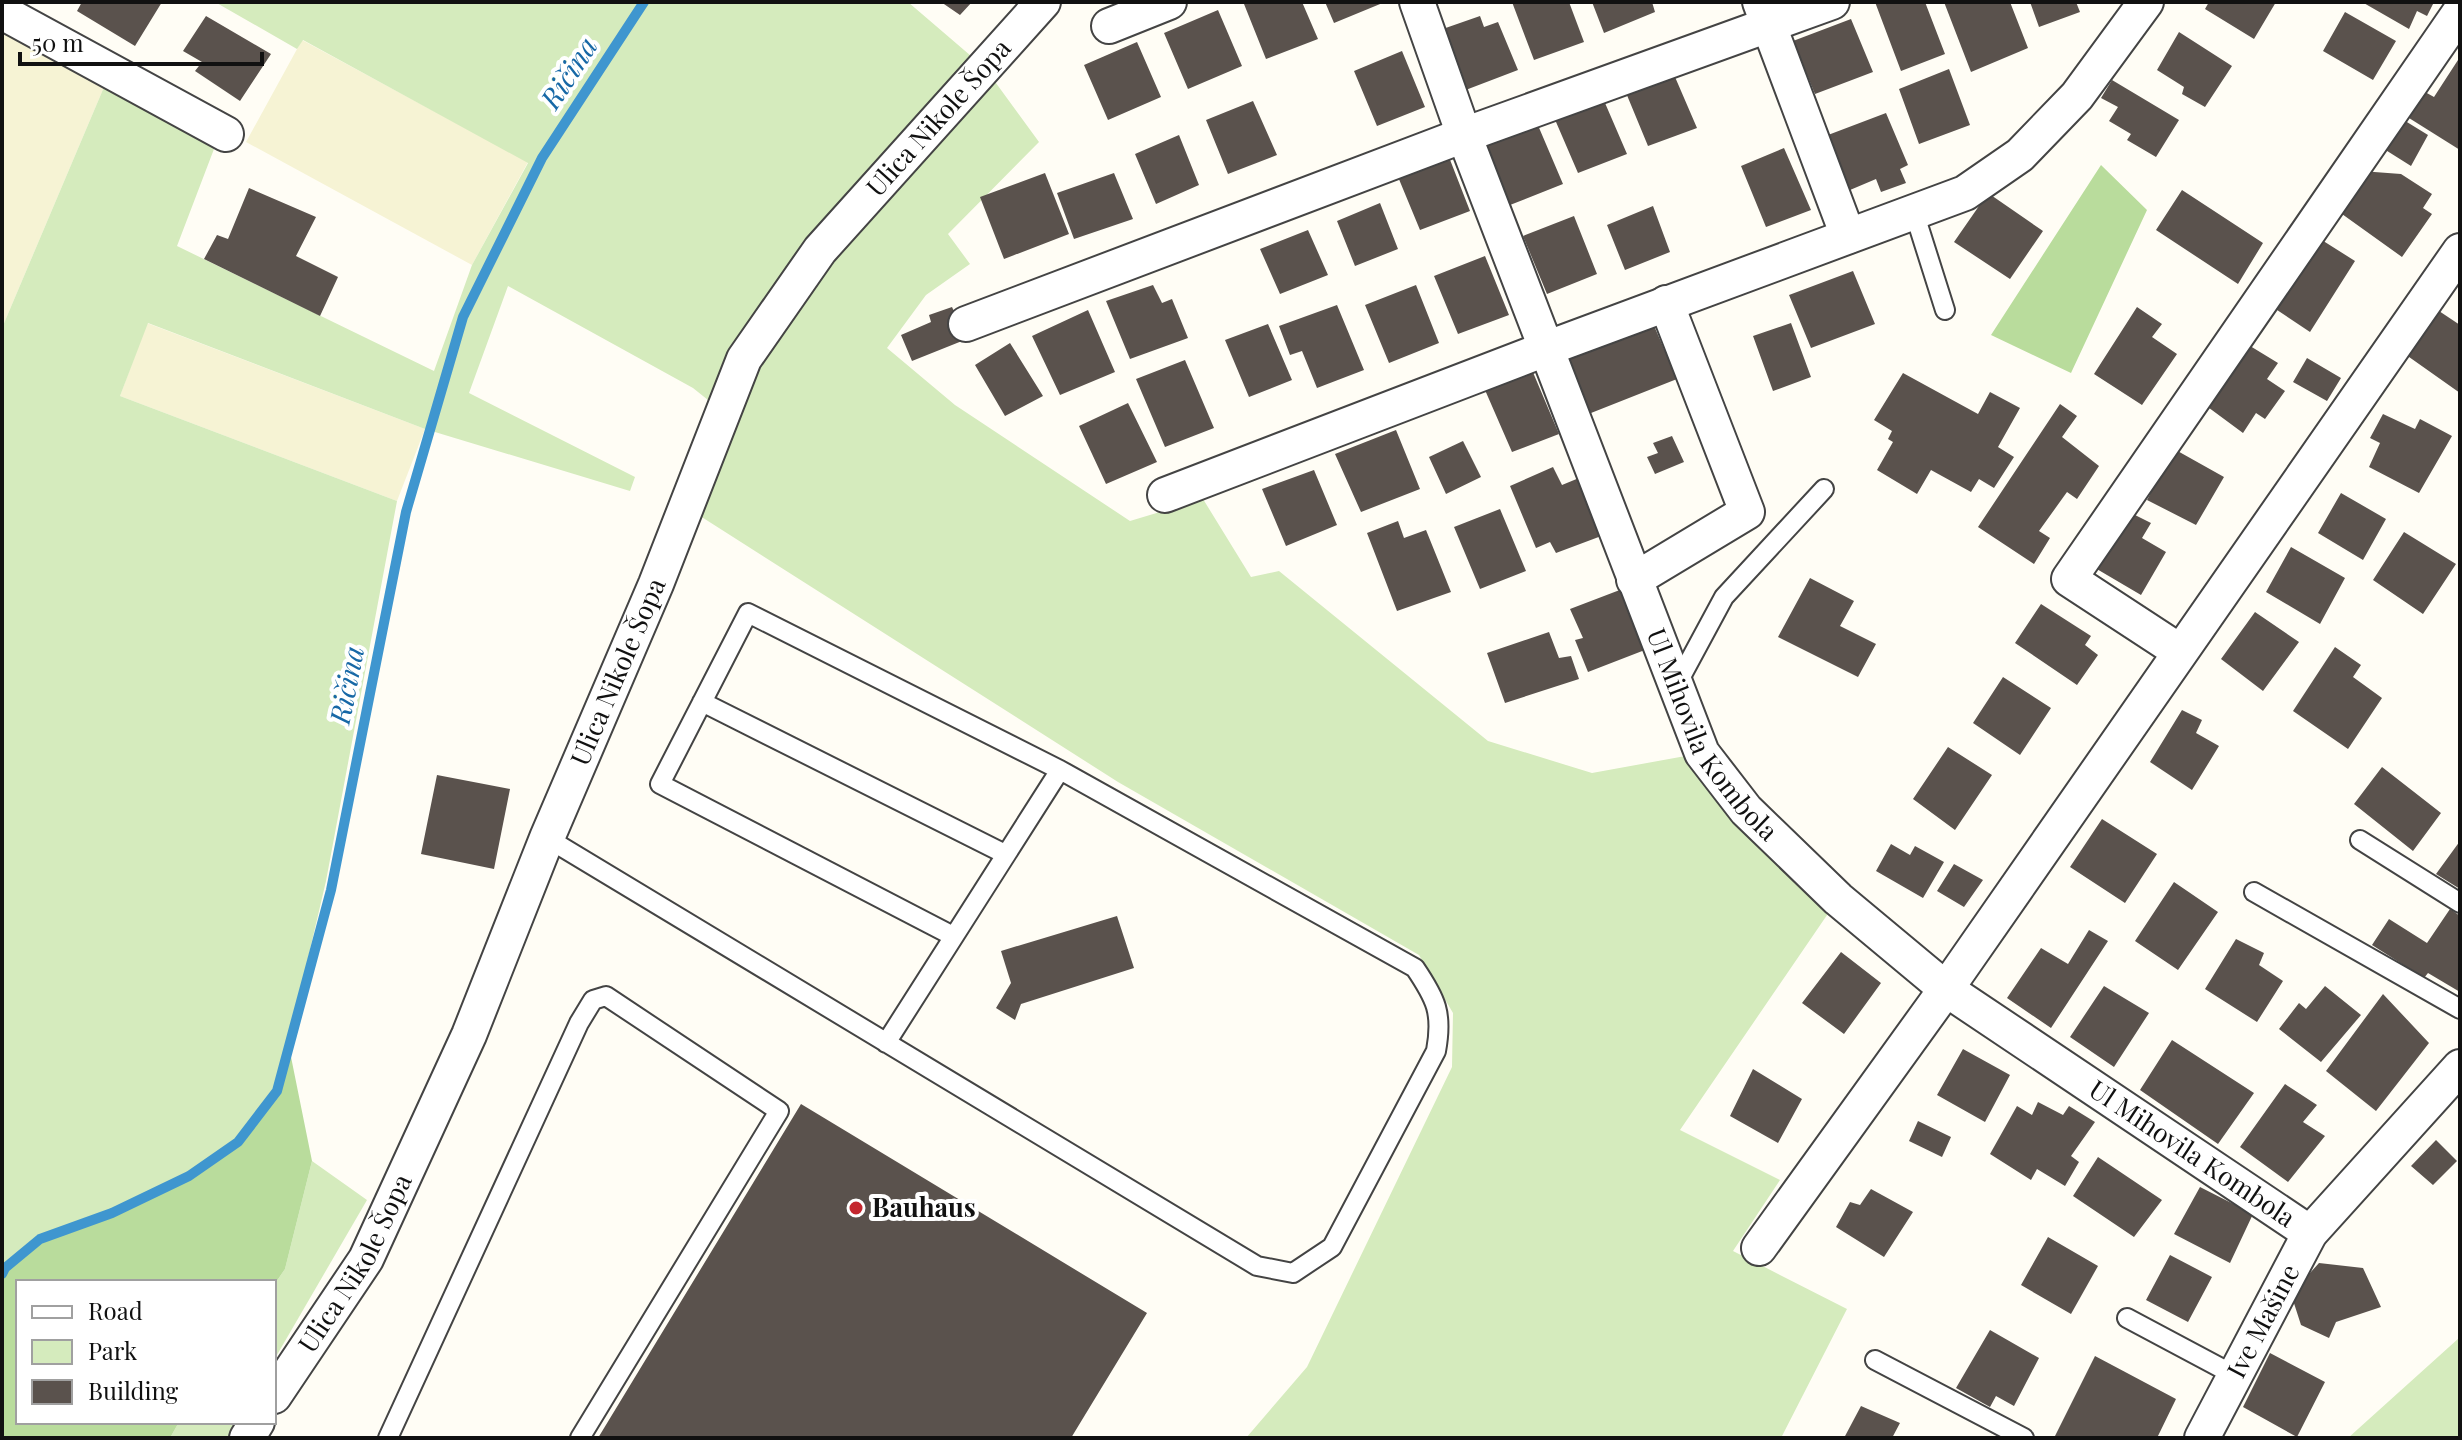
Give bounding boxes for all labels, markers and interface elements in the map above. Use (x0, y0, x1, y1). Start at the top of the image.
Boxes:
scale bar (20, 16, 262, 66)
text: 50 m (32, 26, 84, 58)
water label: Ričina (530, 29, 605, 116)
street label: Ulica Nikole Šopa (858, 31, 1018, 203)
street label: Ulica Nikole Šopa (561, 572, 672, 771)
street label: Ul Mihovila Kombola (1640, 623, 1786, 847)
water label: Ričina (320, 643, 371, 728)
street label: Ul Mihovila Kombola (2083, 1071, 2303, 1234)
street label: Ulica Nikole Šopa (289, 1168, 419, 1359)
place label: Bauhaus (872, 1189, 976, 1224)
marker: Bauhaus (847, 1199, 865, 1217)
street label: Ive Mašine (2218, 1258, 2307, 1384)
legend (16, 1280, 276, 1424)
text: Road (88, 1294, 143, 1326)
text: Park (88, 1334, 138, 1366)
text: Building (88, 1374, 179, 1406)

